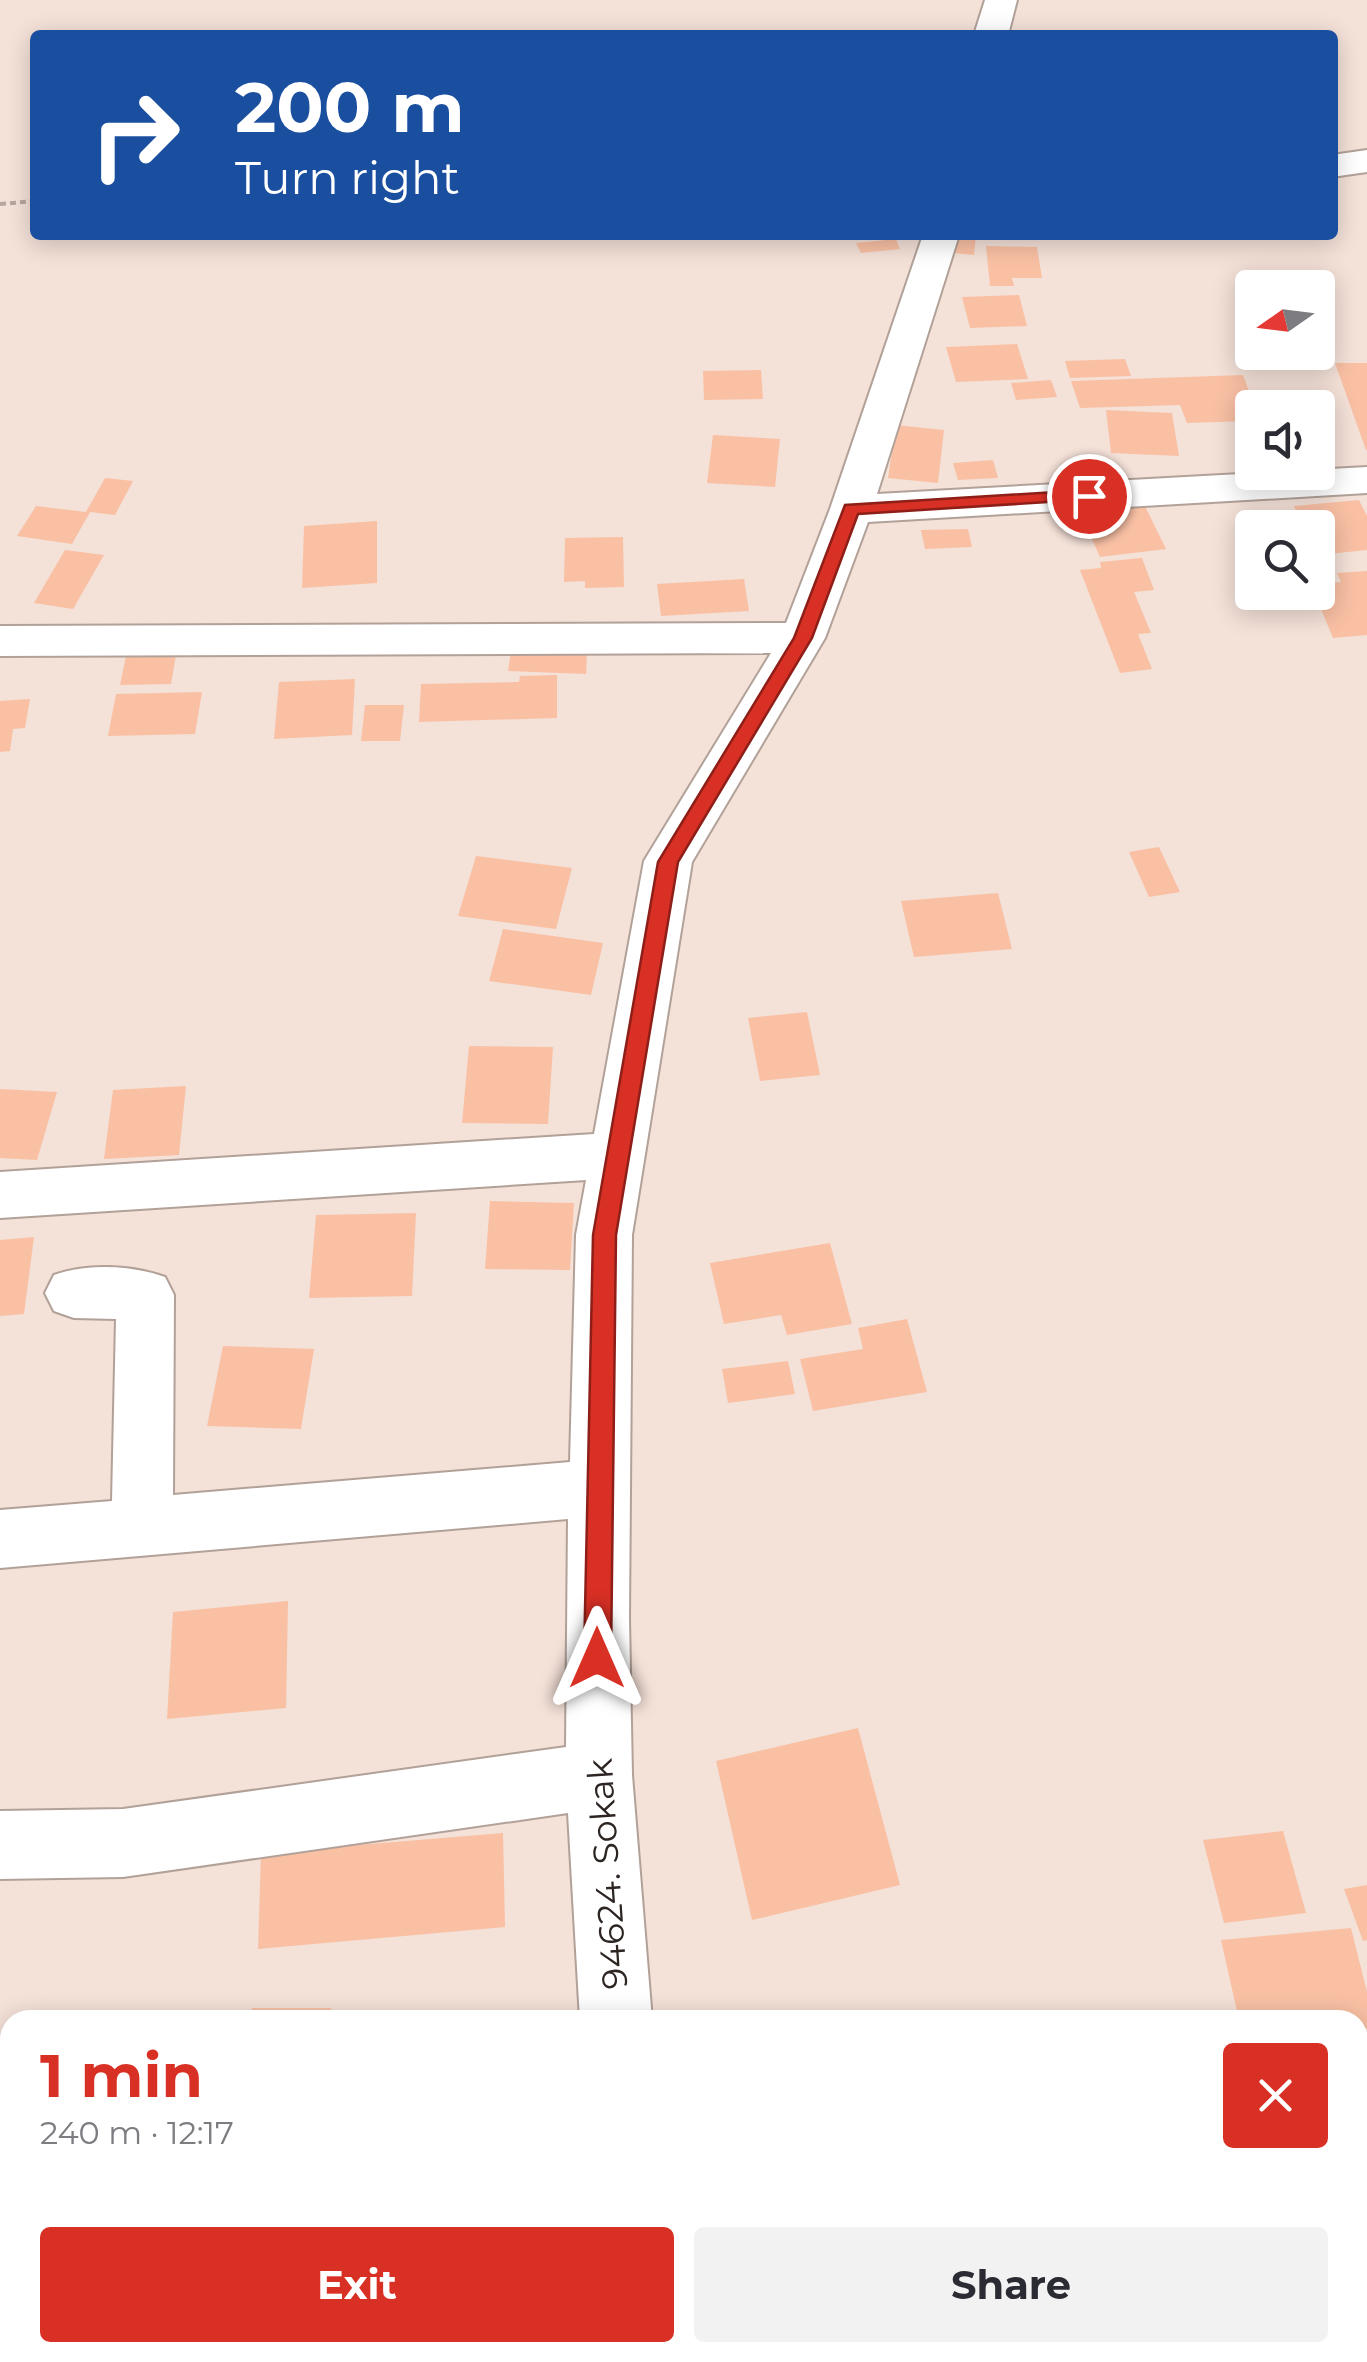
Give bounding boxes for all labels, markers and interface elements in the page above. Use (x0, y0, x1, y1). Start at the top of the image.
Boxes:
text: 200 m (235, 64, 465, 150)
icon: right (70, 70, 200, 200)
text: Turn right (235, 150, 460, 205)
north arrow (1235, 270, 1335, 370)
map controls (1235, 270, 1335, 610)
button: sound (1235, 390, 1335, 490)
pin (1047, 454, 1132, 539)
icon: arrive (1062, 469, 1117, 524)
button: search (1235, 510, 1335, 610)
position arrow (545, 1606, 649, 1710)
street label: 94624. Sokak (577, 1757, 637, 1991)
text: 1 min (40, 2039, 203, 2112)
button: close (1223, 2043, 1328, 2148)
text: 240 m · 12:17 (40, 2113, 234, 2152)
button: Exit (40, 2227, 674, 2342)
button: Share (694, 2227, 1328, 2342)

